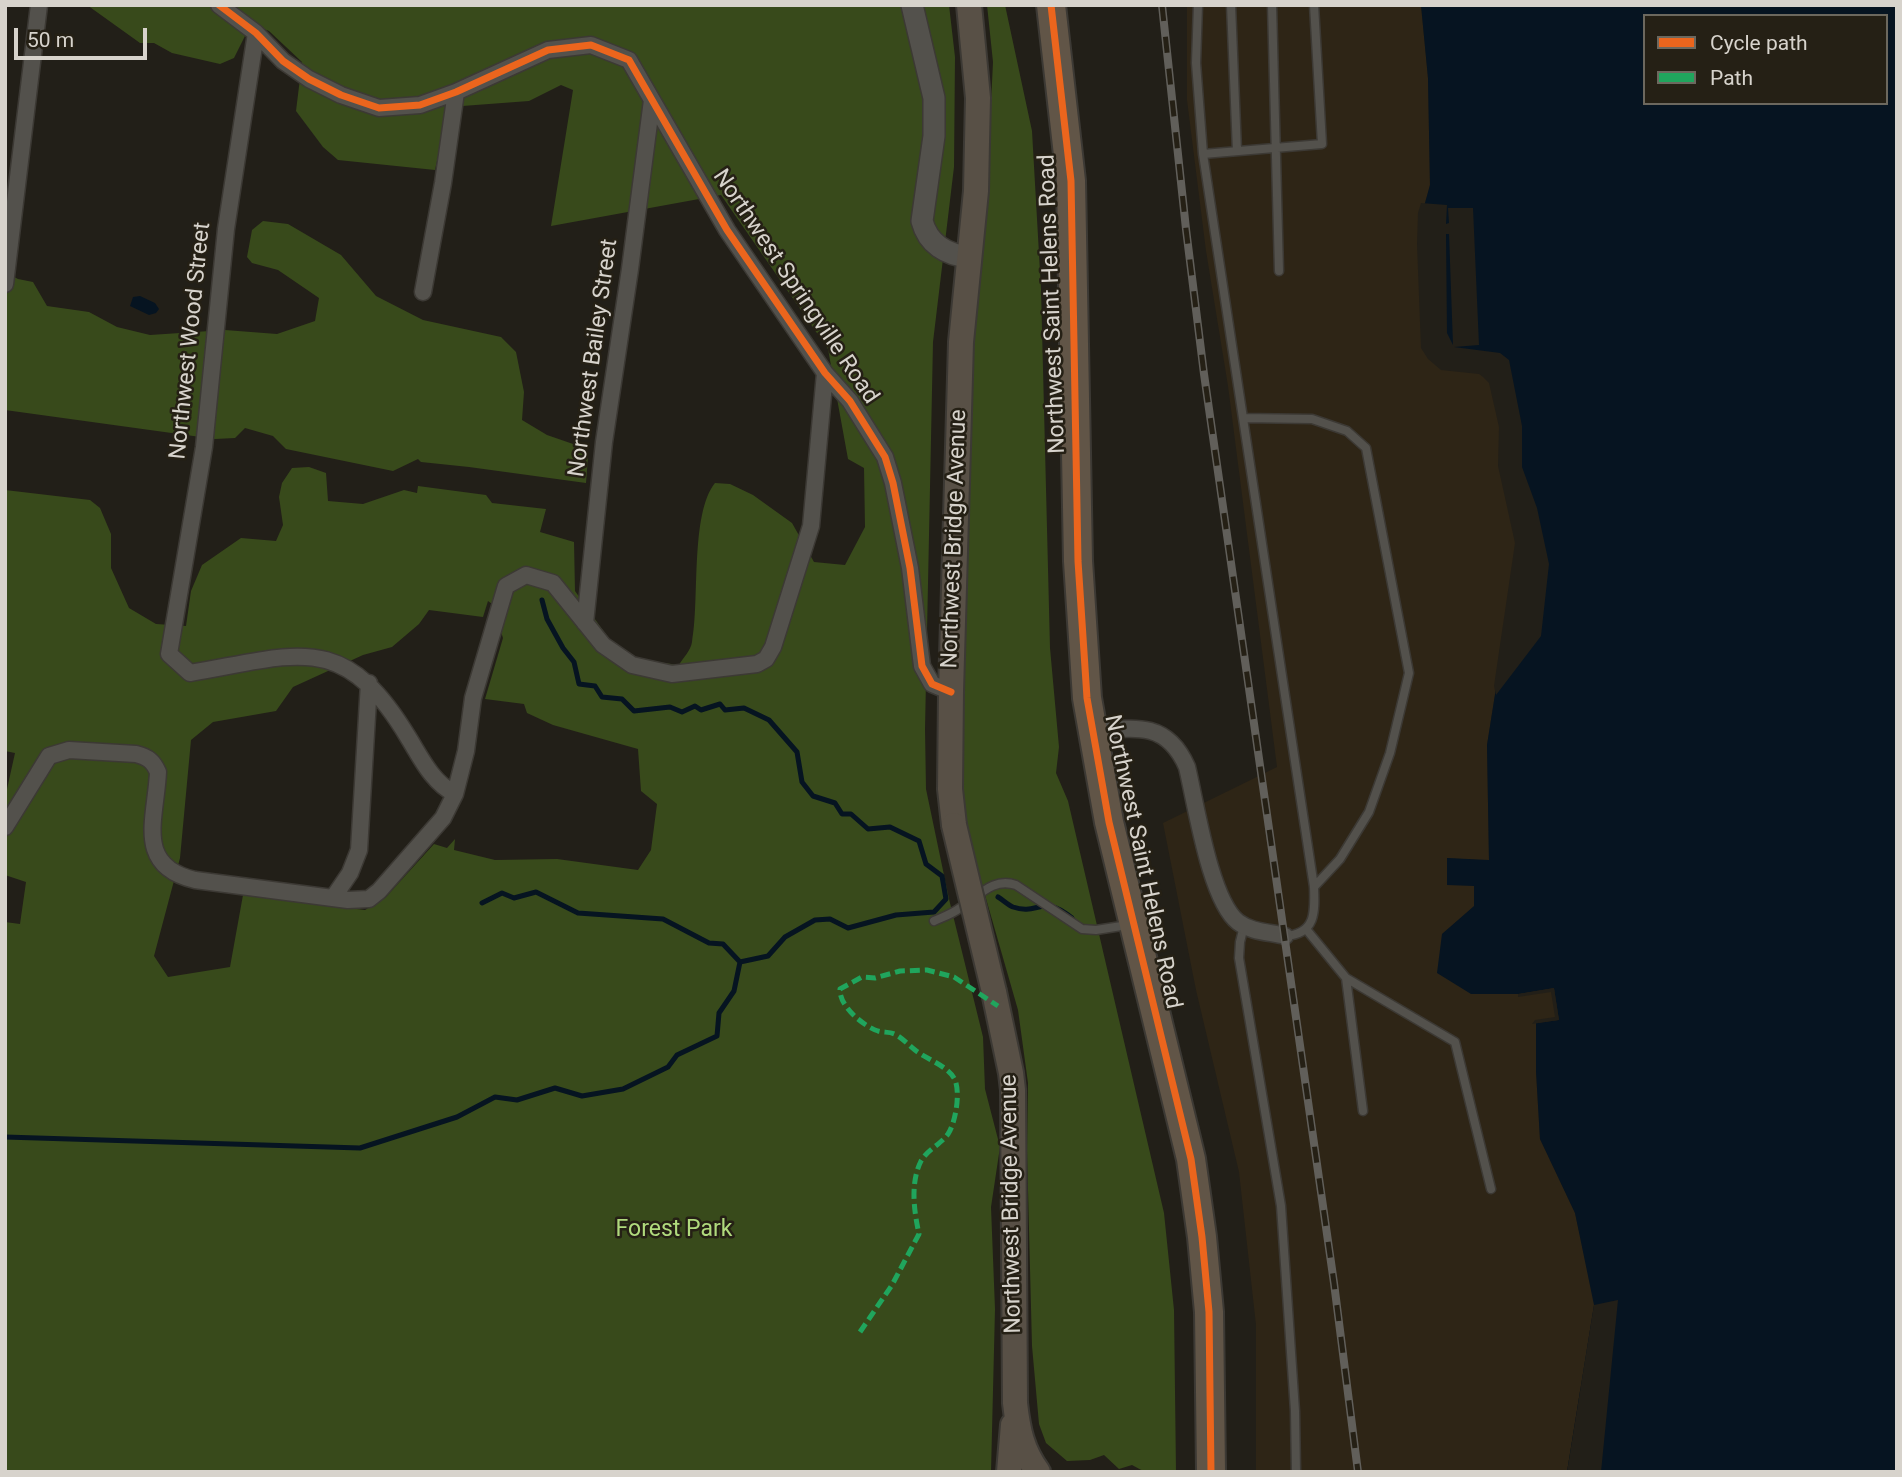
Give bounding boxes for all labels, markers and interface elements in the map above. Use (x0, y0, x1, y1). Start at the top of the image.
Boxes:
scale bar (18, 14, 150, 58)
legend (1643, 14, 1888, 105)
text: 50 m (27, 28, 74, 52)
text: Cycle path (1710, 31, 1808, 55)
text: Path (1710, 66, 1753, 90)
street label: Northwest Saint Helens Road (1034, 154, 1072, 454)
street label: Northwest Springville Road (706, 165, 884, 409)
street label: Northwest Wood Street (165, 221, 217, 461)
street label: Northwest Bailey Street (564, 237, 624, 479)
street label: Northwest Bridge Avenue (937, 409, 973, 669)
street label: Northwest Saint Helens Road (1097, 713, 1187, 1011)
street label: Northwest Bridge Avenue (996, 1074, 1028, 1334)
park label: Forest Park (616, 1216, 732, 1244)

